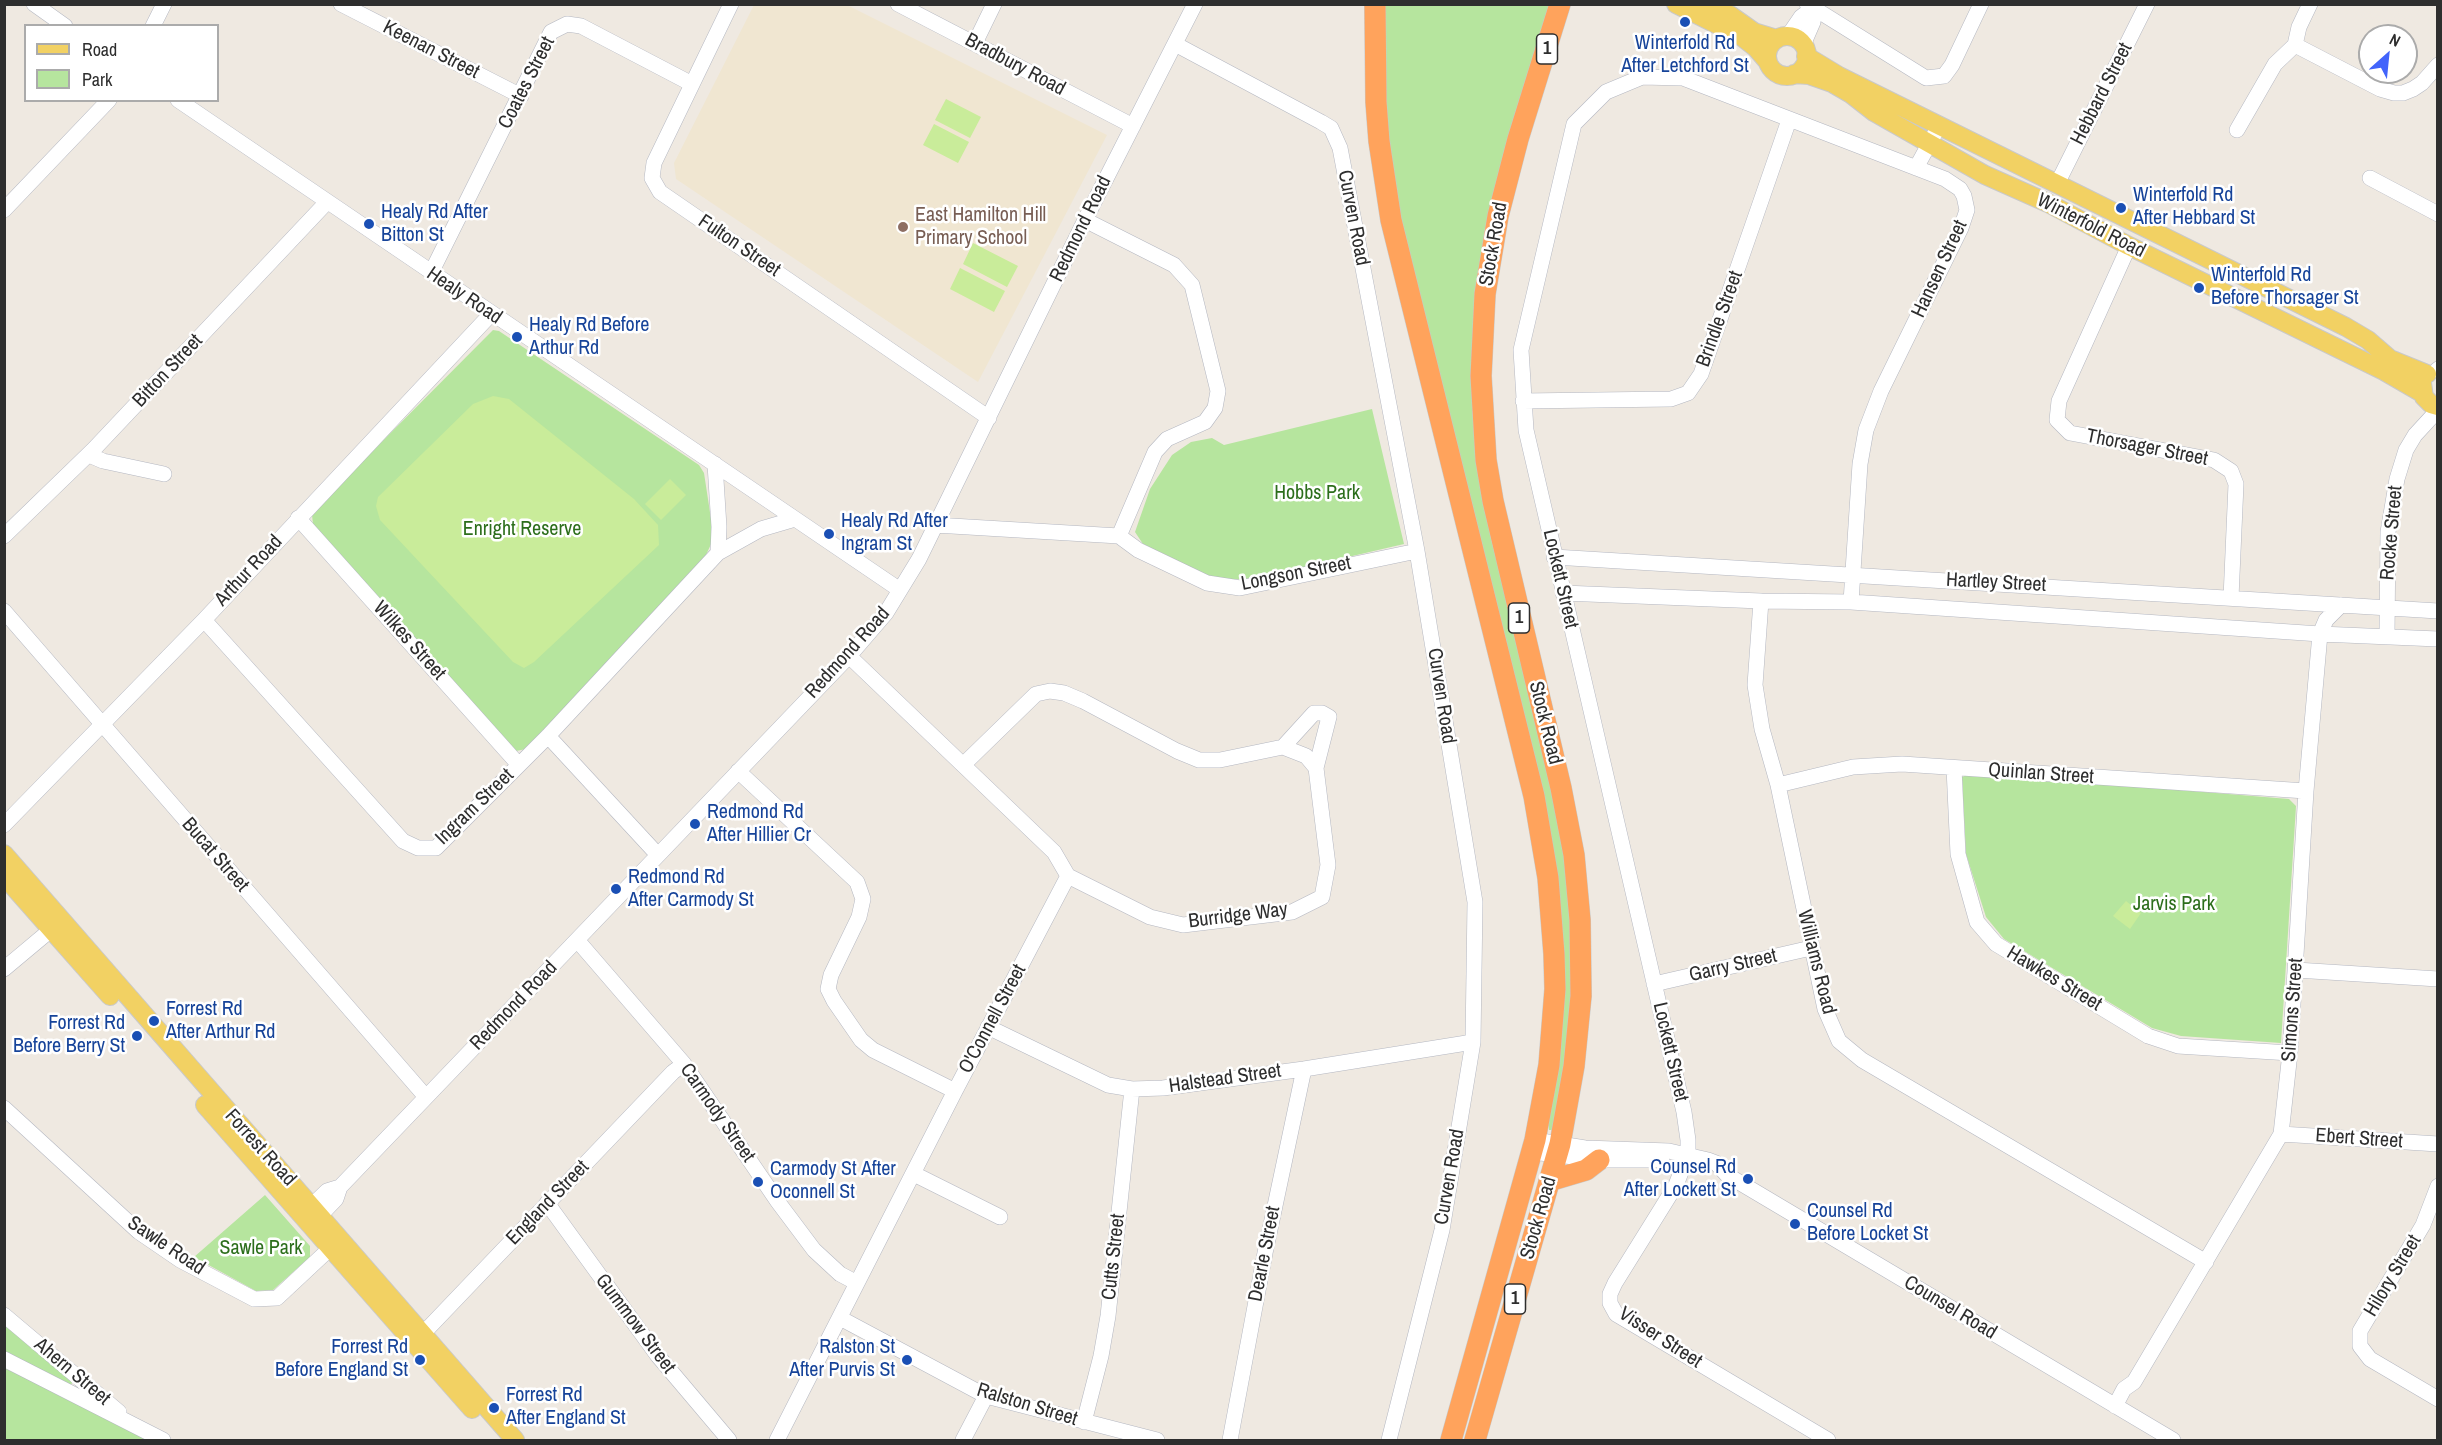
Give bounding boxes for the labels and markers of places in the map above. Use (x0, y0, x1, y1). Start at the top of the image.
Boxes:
marker: Winterfold Rd After Letchford St (1678, 15, 1692, 29)
place label: Winterfold Rd After Letchford St (1621, 32, 1749, 79)
place label: Winterfold Rd After Hebbard St (2133, 184, 2255, 231)
place label: Healy Rd After Bitton St (381, 201, 488, 248)
marker: Winterfold Rd After Hebbard St (2114, 201, 2128, 215)
place label: East Hamilton Hill Primary School (915, 204, 1046, 251)
marker: Healy Rd After Bitton St (362, 217, 376, 231)
marker: East Hamilton Hill Primary School (896, 220, 910, 234)
place label: Winterfold Rd Before Thorsager St (2211, 264, 2359, 311)
marker: Winterfold Rd Before Thorsager St (2192, 281, 2206, 295)
place label: Healy Rd Before Arthur Rd (529, 314, 649, 361)
marker: Healy Rd Before Arthur Rd (510, 330, 524, 344)
place label: Healy Rd After Ingram St (841, 510, 948, 557)
marker: Healy Rd After Ingram St (822, 527, 836, 541)
place label: Redmond Rd After Hillier Cr (707, 801, 811, 848)
marker: Redmond Rd After Hillier Cr (688, 817, 702, 831)
place label: Redmond Rd After Carmody St (628, 866, 754, 913)
marker: Redmond Rd After Carmody St (609, 882, 623, 896)
place label: Forrest Rd After Arthur Rd (166, 998, 275, 1045)
place label: Forrest Rd Before Berry St (13, 1012, 125, 1059)
marker: Forrest Rd After Arthur Rd (147, 1014, 161, 1028)
marker: Forrest Rd Before Berry St (130, 1029, 144, 1043)
place label: Counsel Rd After Lockett St (1624, 1156, 1736, 1203)
place label: Carmody St After Oconnell St (770, 1158, 896, 1205)
marker: Counsel Rd After Lockett St (1741, 1172, 1755, 1186)
marker: Carmody St After Oconnell St (751, 1175, 765, 1189)
place label: Counsel Rd Before Locket St (1807, 1200, 1928, 1247)
marker: Counsel Rd Before Locket St (1788, 1217, 1802, 1231)
place label: Forrest Rd Before England St (275, 1336, 408, 1383)
place label: Ralston St After Purvis St (789, 1336, 895, 1383)
marker: Forrest Rd Before England St (413, 1353, 427, 1367)
marker: Ralston St After Purvis St (900, 1353, 914, 1367)
place label: Forrest Rd After England St (506, 1384, 625, 1431)
marker: Forrest Rd After England St (487, 1401, 501, 1415)

